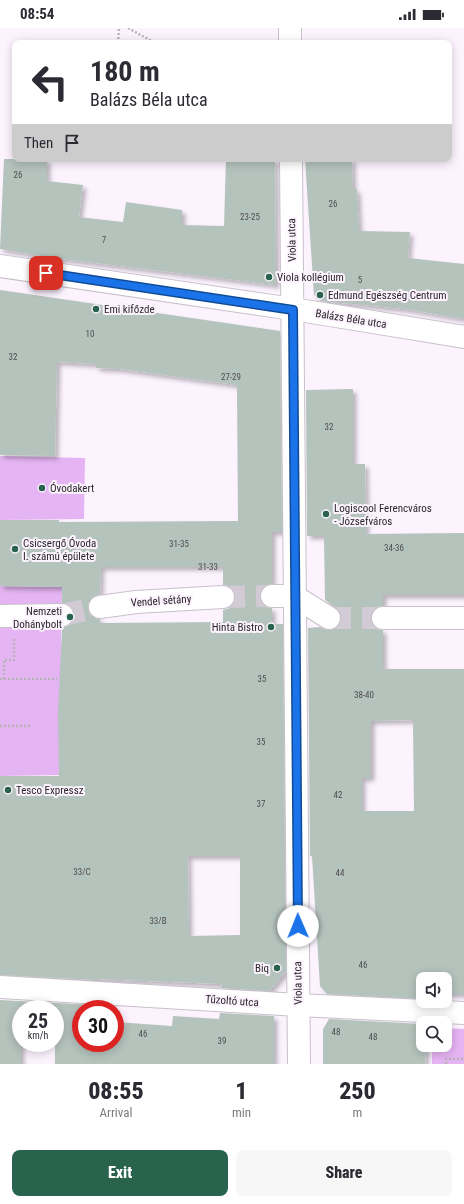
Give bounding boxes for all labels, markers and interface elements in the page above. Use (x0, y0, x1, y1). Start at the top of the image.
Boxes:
text: 08:54 (20, 5, 54, 23)
text: 180 m (90, 55, 160, 88)
icon: left (24, 56, 76, 108)
text: Balázs Béla utca (90, 89, 208, 110)
icon: arrive (61, 132, 83, 154)
text: Then (24, 134, 53, 152)
house number: 26 (14, 170, 22, 180)
house number: 26 (329, 199, 337, 209)
house number: 23-25 (240, 212, 261, 222)
street label: Viola utca (285, 218, 299, 262)
house number: 7 (102, 235, 107, 245)
pin (29, 256, 63, 290)
icon: arrive (35, 262, 57, 284)
place label: Viola kollégium (277, 271, 344, 284)
marker: Viola kollégium (264, 272, 274, 282)
house number: 5 (358, 275, 363, 285)
place label: Edmund Egészség Centrum (328, 289, 447, 302)
marker: Edmund Egészség Centrum (315, 290, 325, 300)
place label: Emi kifőzde (104, 303, 155, 316)
marker: Emi kifőzde (91, 304, 101, 314)
street label: Balázs Béla utca (315, 307, 387, 331)
house number: 10 (86, 329, 94, 339)
house number: 32 (9, 352, 18, 362)
house number: 27-29 (221, 372, 241, 382)
house number: 32 (325, 422, 334, 432)
place label: Óvodakert (50, 482, 94, 495)
marker: Óvodakert (37, 483, 47, 493)
place label: Logiscool Ferencváros - Józsefváros (334, 502, 432, 528)
marker: Logiscool Ferencváros - Józsefváros (321, 509, 331, 519)
place label: Csicsergő Óvoda I. számú épülete (23, 537, 96, 563)
house number: 31-35 (169, 539, 190, 549)
house number: 34-36 (384, 543, 404, 553)
marker: Csicsergő Óvoda I. számú épülete (10, 544, 20, 554)
house number: 31-33 (198, 562, 218, 572)
street label: Vendel sétány (130, 592, 192, 610)
place label: Nemzeti Dohánybolt (13, 605, 62, 631)
marker: Nemzeti Dohánybolt (65, 612, 75, 622)
place label: Hinta Bistro (212, 621, 263, 634)
marker: Hinta Bistro (266, 622, 276, 632)
house number: 35 (258, 674, 267, 684)
house number: 38-40 (354, 690, 374, 700)
house number: 35 (257, 737, 266, 747)
place label: Tesco Expressz (16, 784, 84, 797)
marker: Tesco Expressz (3, 785, 13, 795)
house number: 42 (334, 790, 343, 800)
house number: 37 (257, 799, 266, 809)
house number: 33/C (73, 867, 91, 877)
house number: 44 (336, 868, 345, 878)
position arrow (277, 905, 319, 947)
house number: 33/B (149, 916, 167, 926)
house number: 46 (359, 960, 367, 970)
street label: Viola utca (291, 961, 305, 1005)
place label: Biq (255, 962, 269, 975)
marker: Biq (272, 963, 282, 973)
map controls (416, 972, 452, 1052)
button: sound (416, 972, 452, 1008)
street label: Tűzoltó utca (205, 993, 259, 1009)
speed limit sign: 30 (72, 1000, 124, 1052)
text: 25 (28, 1009, 48, 1033)
button: search (416, 1016, 452, 1052)
house number: 48 (332, 1027, 340, 1037)
house number: 46 (139, 1029, 147, 1039)
text: km/h (28, 1030, 48, 1041)
house number: 48 (369, 1032, 377, 1042)
house number: 39 (218, 1036, 226, 1046)
text: 08:55 (88, 1077, 144, 1105)
text: 1 (235, 1077, 248, 1105)
text: 250 (339, 1077, 376, 1105)
text: Arrival (99, 1105, 133, 1120)
text: min (232, 1105, 251, 1120)
text: m (353, 1105, 362, 1120)
button: Exit (12, 1150, 228, 1196)
button: Share (236, 1150, 452, 1196)

